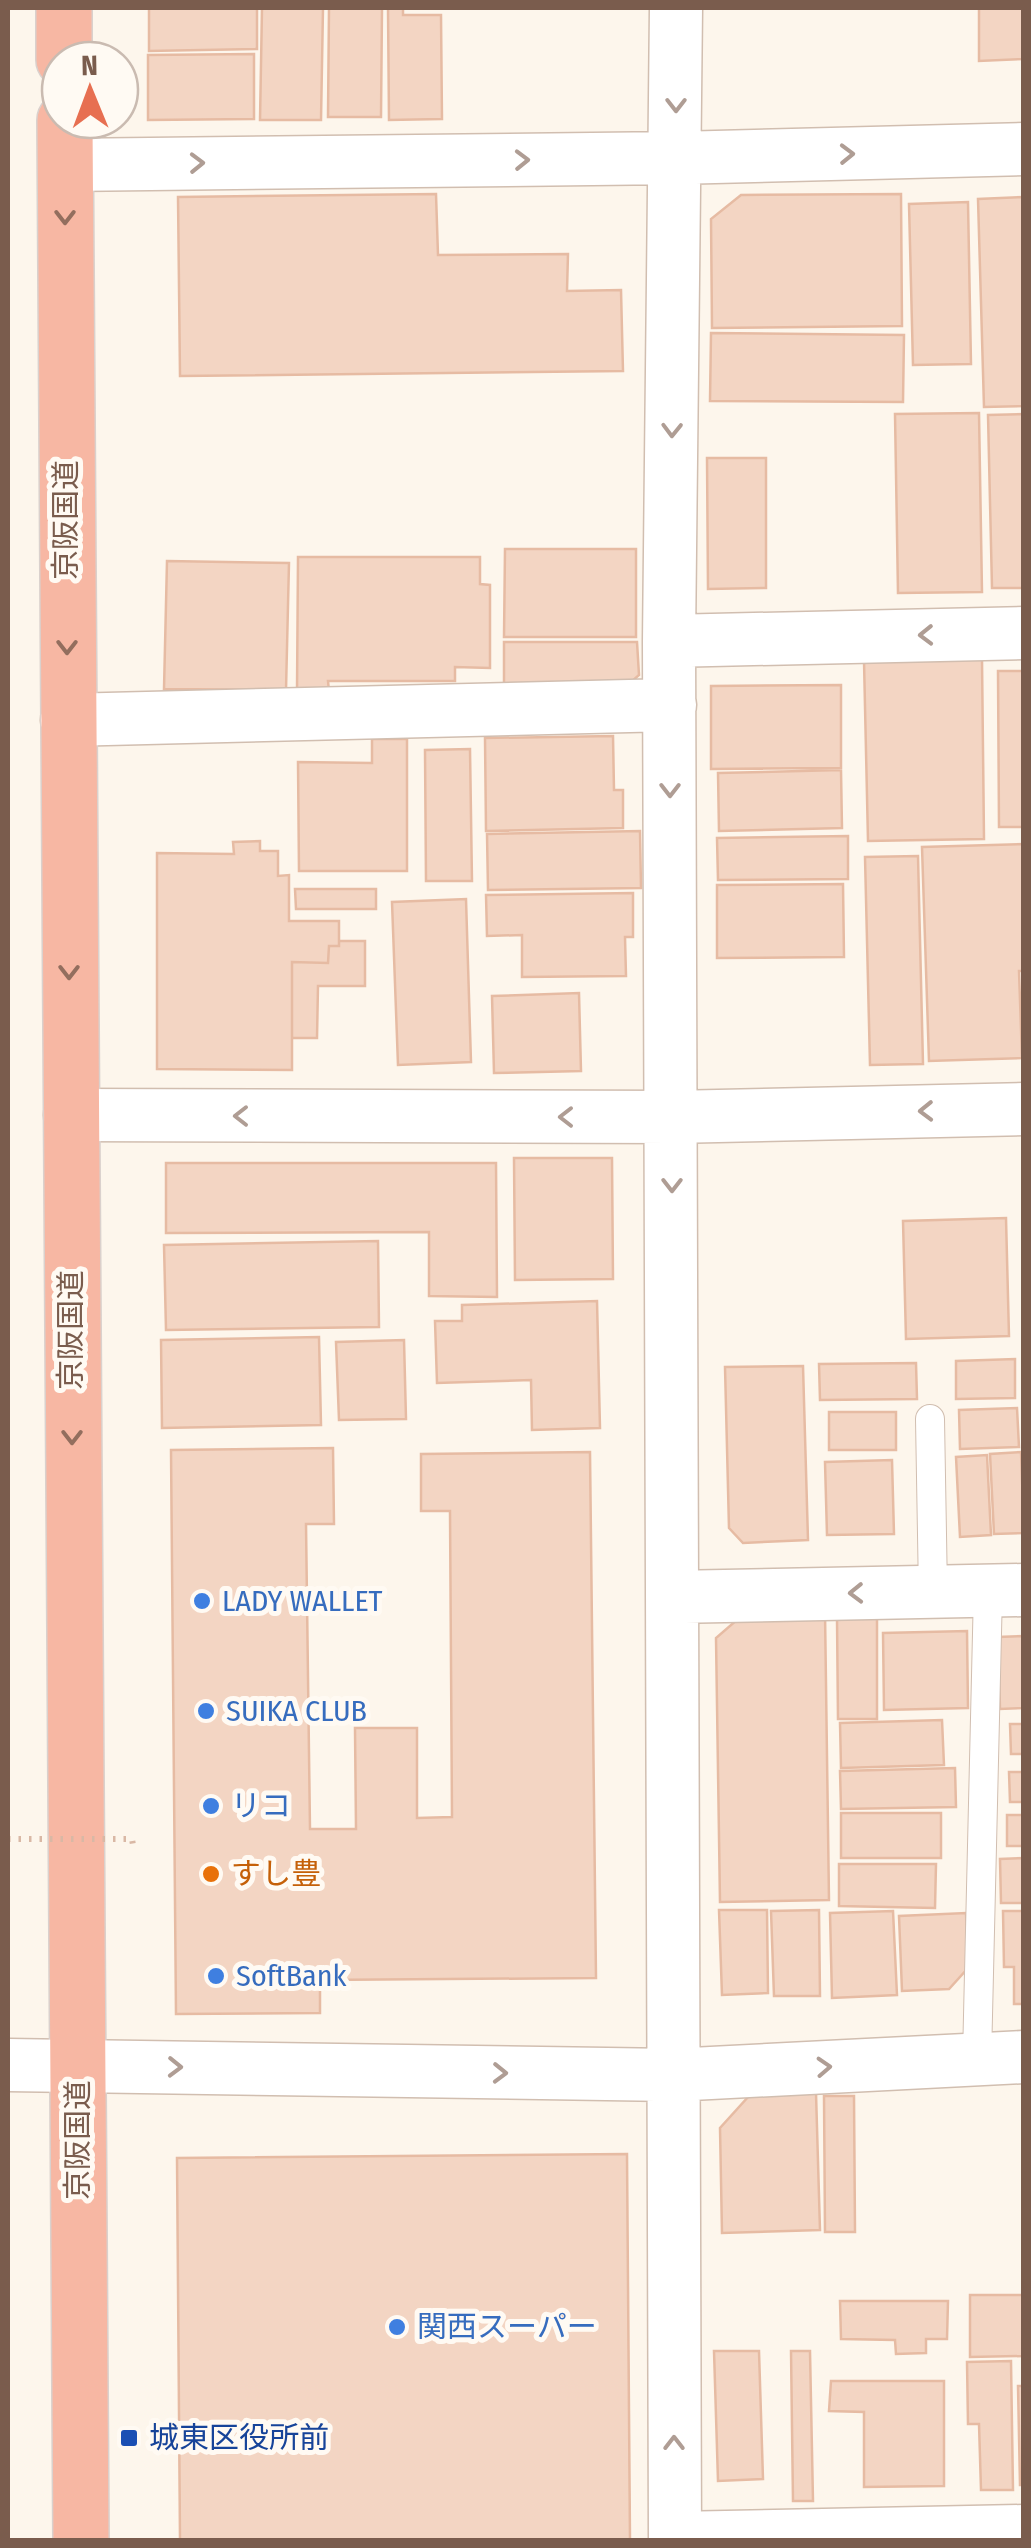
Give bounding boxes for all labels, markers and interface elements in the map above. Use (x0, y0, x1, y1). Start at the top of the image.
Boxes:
north arrow (40, 40, 140, 140)
text: N (81, 49, 98, 82)
one-way arrow (665, 98, 687, 113)
one-way arrow (840, 143, 856, 164)
one-way arrow (516, 149, 531, 171)
one-way arrow (190, 153, 206, 174)
one-way arrow (54, 210, 76, 226)
one-way arrow (661, 422, 683, 438)
street label: 京阪国道 (48, 460, 84, 580)
one-way arrow (918, 625, 934, 646)
one-way arrow (56, 640, 78, 656)
one-way arrow (659, 782, 681, 798)
one-way arrow (58, 966, 80, 981)
one-way arrow (918, 1101, 934, 1122)
one-way arrow (233, 1105, 248, 1127)
one-way arrow (558, 1106, 574, 1128)
one-way arrow (661, 1178, 683, 1193)
street label: 京阪国道 (53, 1270, 89, 1390)
one-way arrow (61, 1430, 83, 1446)
one-way arrow (848, 1582, 864, 1604)
place label: LADY WALLET (222, 1583, 382, 1619)
marker: LADY WALLET (191, 1590, 213, 1612)
place label: SUIKA CLUB (226, 1693, 367, 1729)
marker: SUIKA CLUB (195, 1700, 217, 1722)
place label: リコ (231, 1788, 291, 1824)
marker: リコ (200, 1795, 222, 1817)
place label: すし豊 (231, 1856, 321, 1892)
marker: すし豊 (200, 1863, 222, 1885)
place label: SoftBank (236, 1958, 347, 1994)
marker: SoftBank (205, 1965, 227, 1987)
one-way arrow (167, 2057, 183, 2078)
one-way arrow (817, 2057, 833, 2078)
one-way arrow (492, 2062, 508, 2083)
street label: 京阪国道 (60, 2080, 96, 2200)
place label: 関西スーパー (417, 2309, 597, 2345)
marker: 関西スーパー (386, 2316, 408, 2338)
place label: 城東区役所前 (149, 2420, 329, 2456)
marker: 城東区役所前 (118, 2427, 140, 2449)
one-way arrow (663, 2435, 685, 2450)

